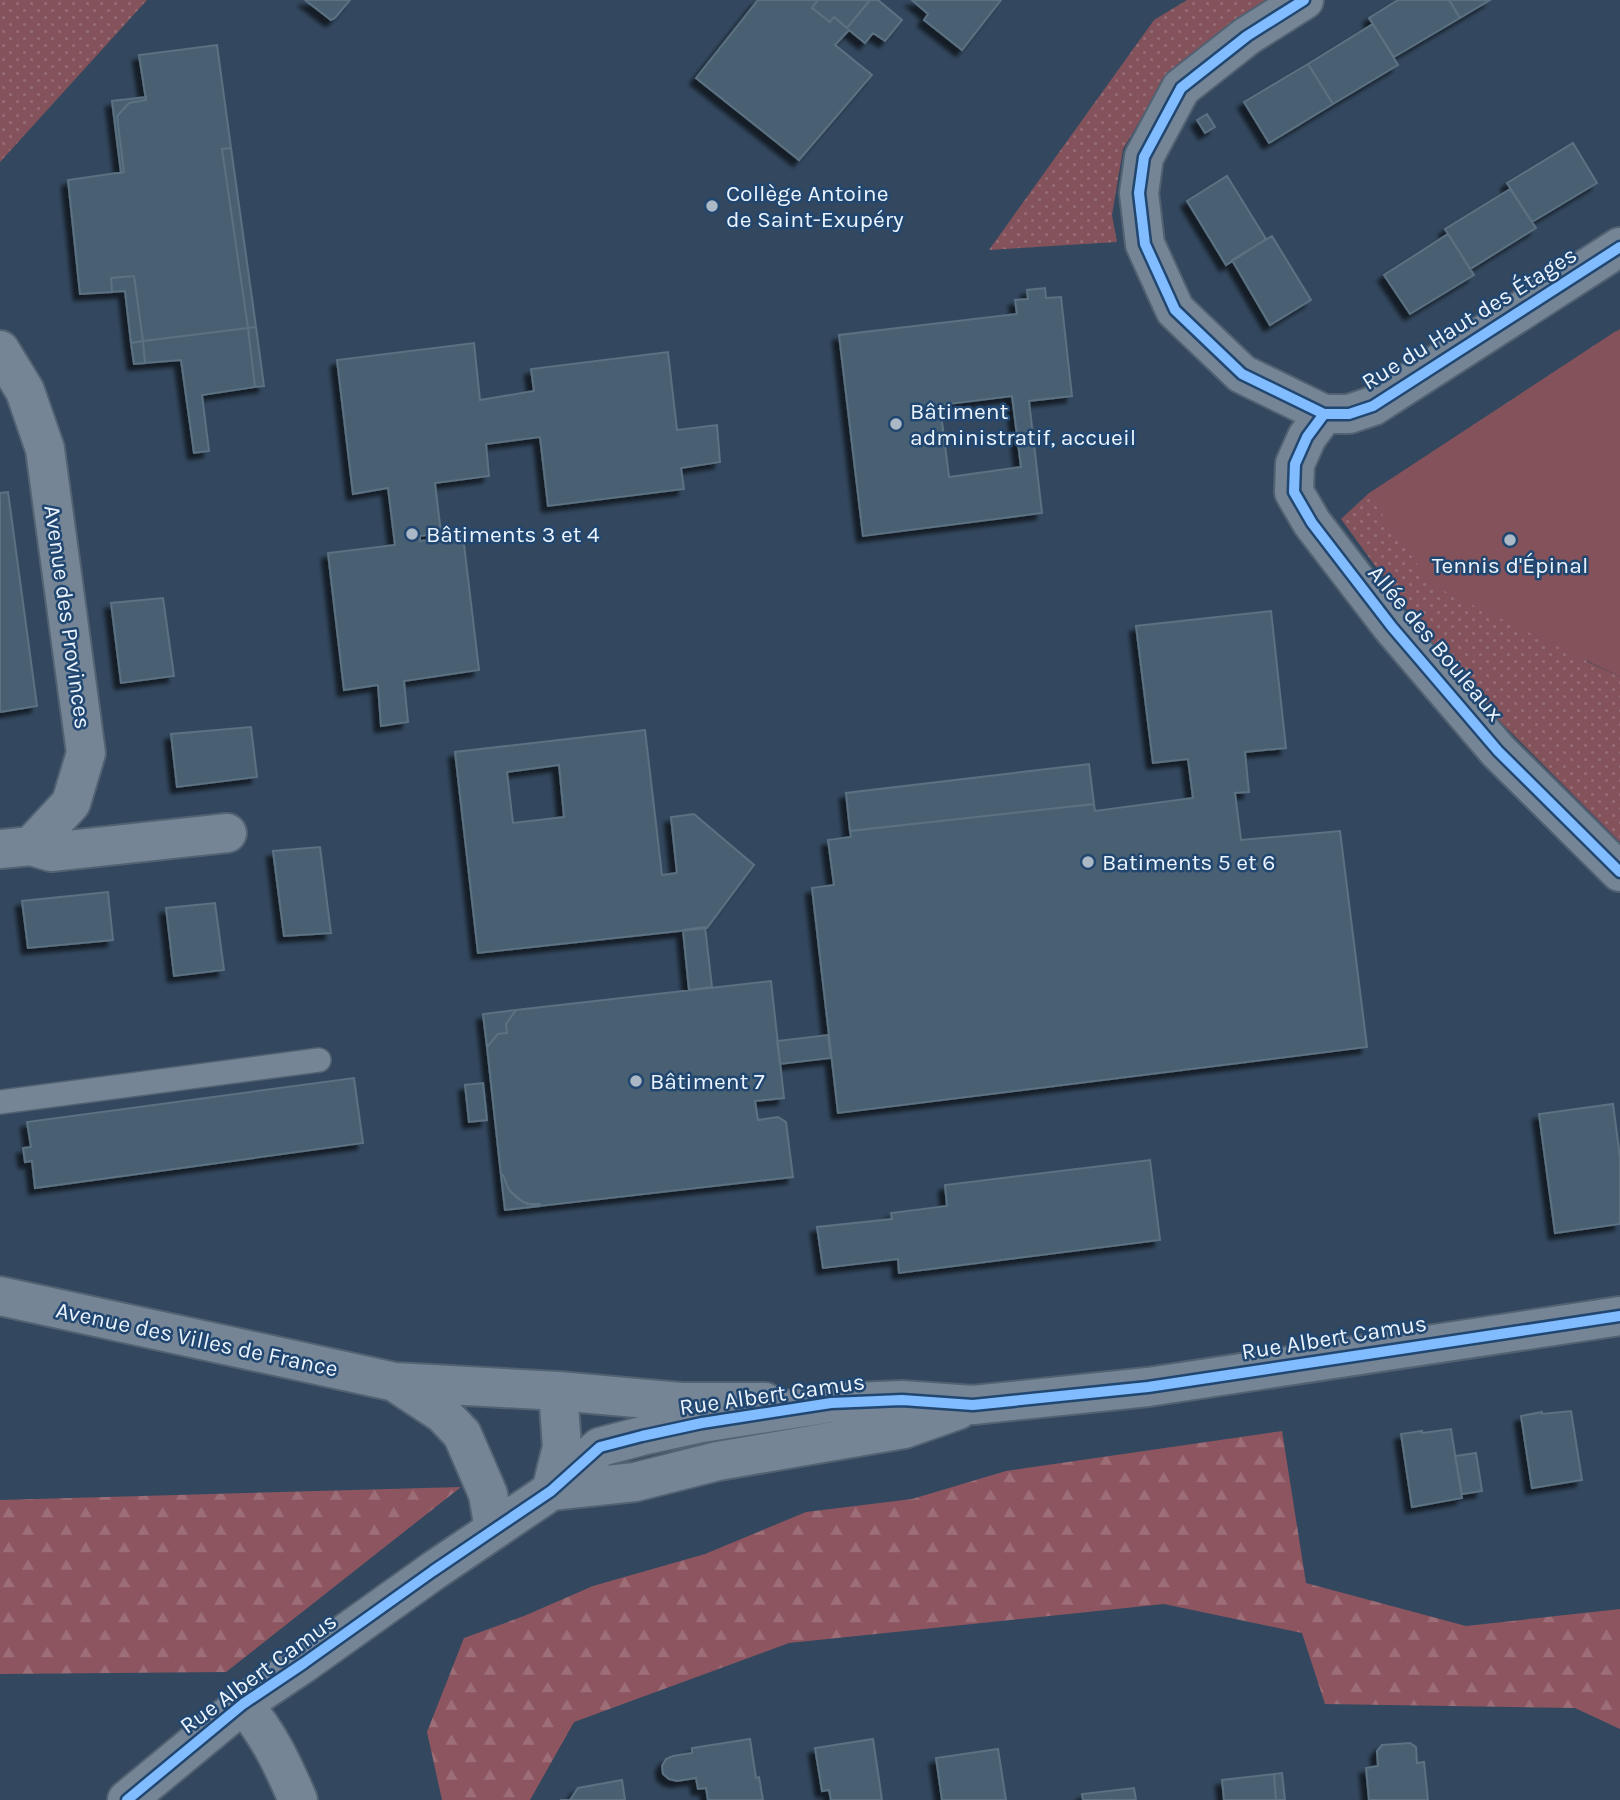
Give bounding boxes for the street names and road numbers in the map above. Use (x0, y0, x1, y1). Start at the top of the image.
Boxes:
street label: Rue du Haut des Étages (1357, 241, 1582, 396)
street label: Avenue des Provinces (38, 503, 97, 731)
street label: Allée des Bouleaux (1362, 560, 1509, 727)
street label: Avenue des Villes de France (53, 1296, 340, 1383)
street label: Rue Albert Camus (1240, 1310, 1429, 1365)
street label: Rue Albert Camus (678, 1368, 867, 1421)
street label: Rue Albert Camus (175, 1607, 342, 1739)

